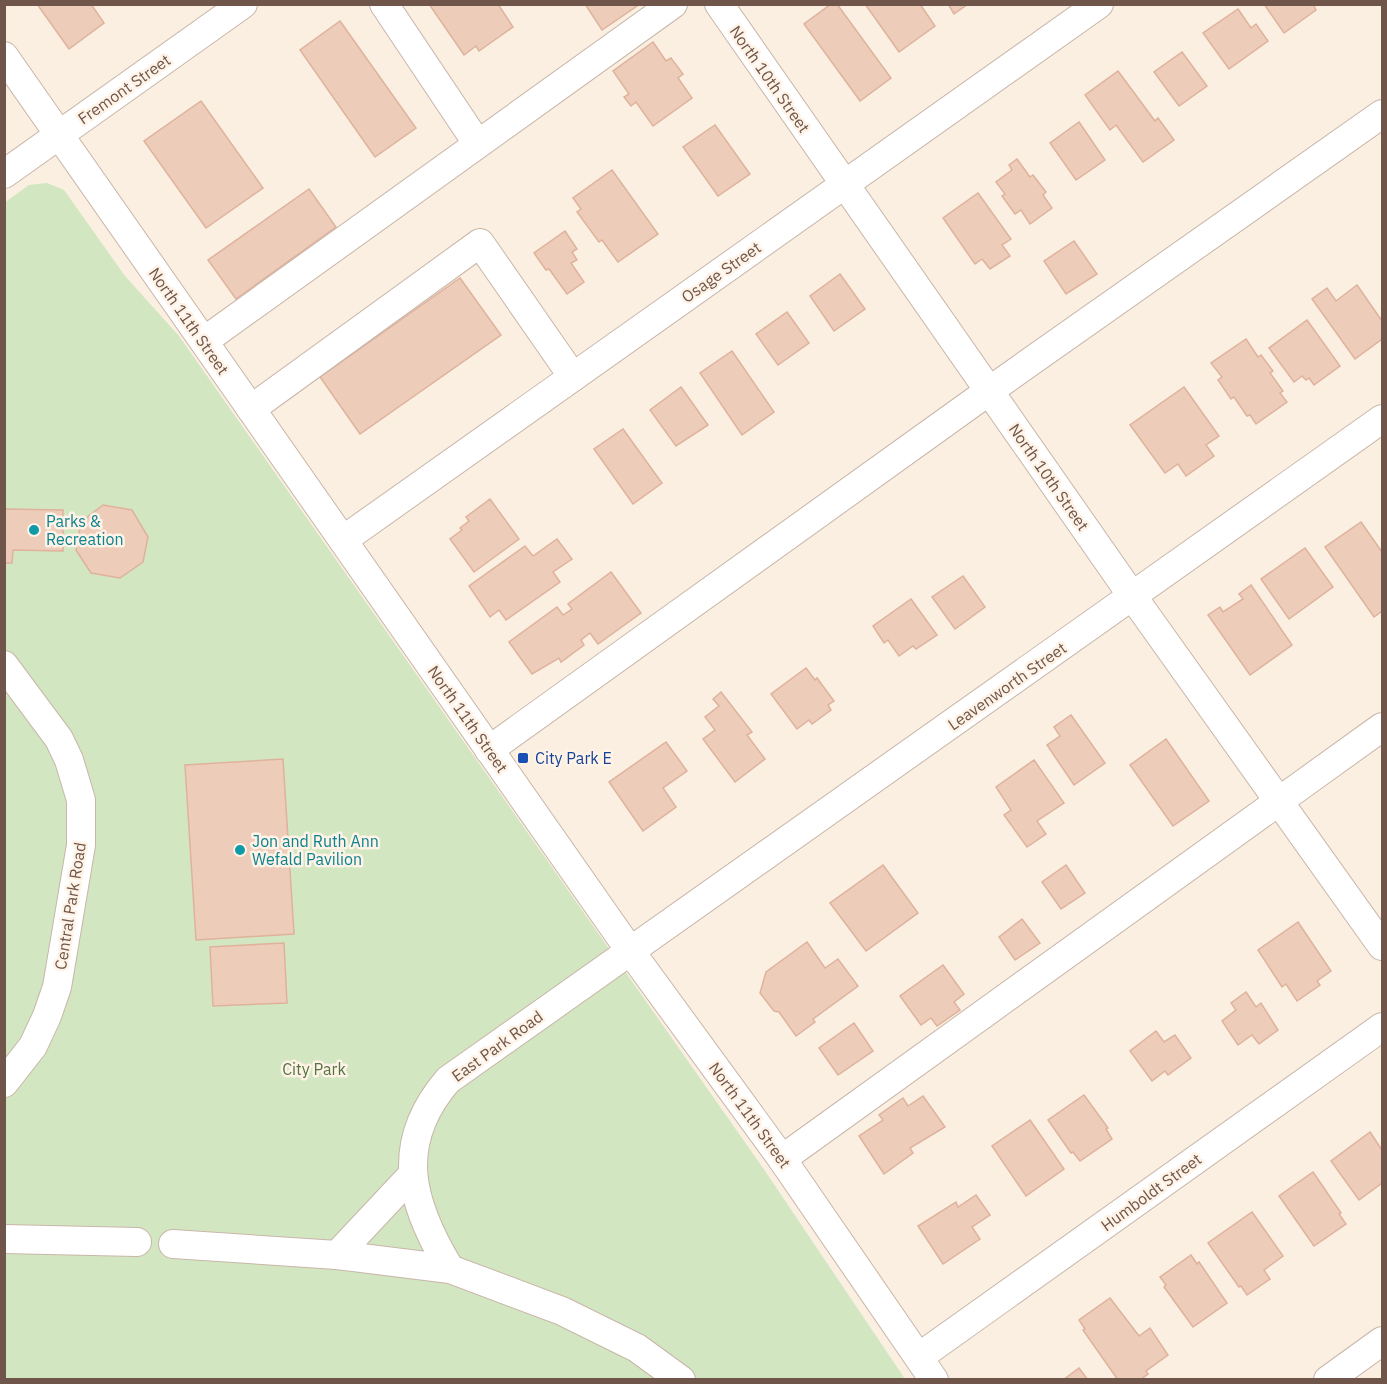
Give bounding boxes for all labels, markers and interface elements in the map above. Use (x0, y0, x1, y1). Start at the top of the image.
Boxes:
street label: North 10th Street (726, 22, 814, 136)
street label: Fremont Street (74, 50, 174, 128)
street label: Osage Street (677, 237, 765, 307)
street label: North 11th Street (145, 264, 233, 378)
street label: North 10th Street (1005, 420, 1093, 534)
place label: Parks & Recreation (46, 511, 124, 549)
marker: Parks & Recreation (27, 523, 41, 537)
street label: Leavenworth Street (944, 638, 1070, 734)
street label: North 11th Street (424, 662, 512, 776)
place label: City Park E (535, 748, 612, 768)
marker: City Park E (516, 751, 530, 765)
place label: Jon and Ruth Ann Wefald Pavilion (252, 831, 379, 869)
street label: Central Park Road (50, 841, 90, 971)
marker: Jon and Ruth Ann Wefald Pavilion (233, 843, 247, 857)
street label: East Park Road (447, 1006, 547, 1086)
street label: North 11th Street (705, 1058, 795, 1172)
park label: City Park (282, 1059, 346, 1079)
street label: Humboldt Street (1097, 1149, 1205, 1235)

